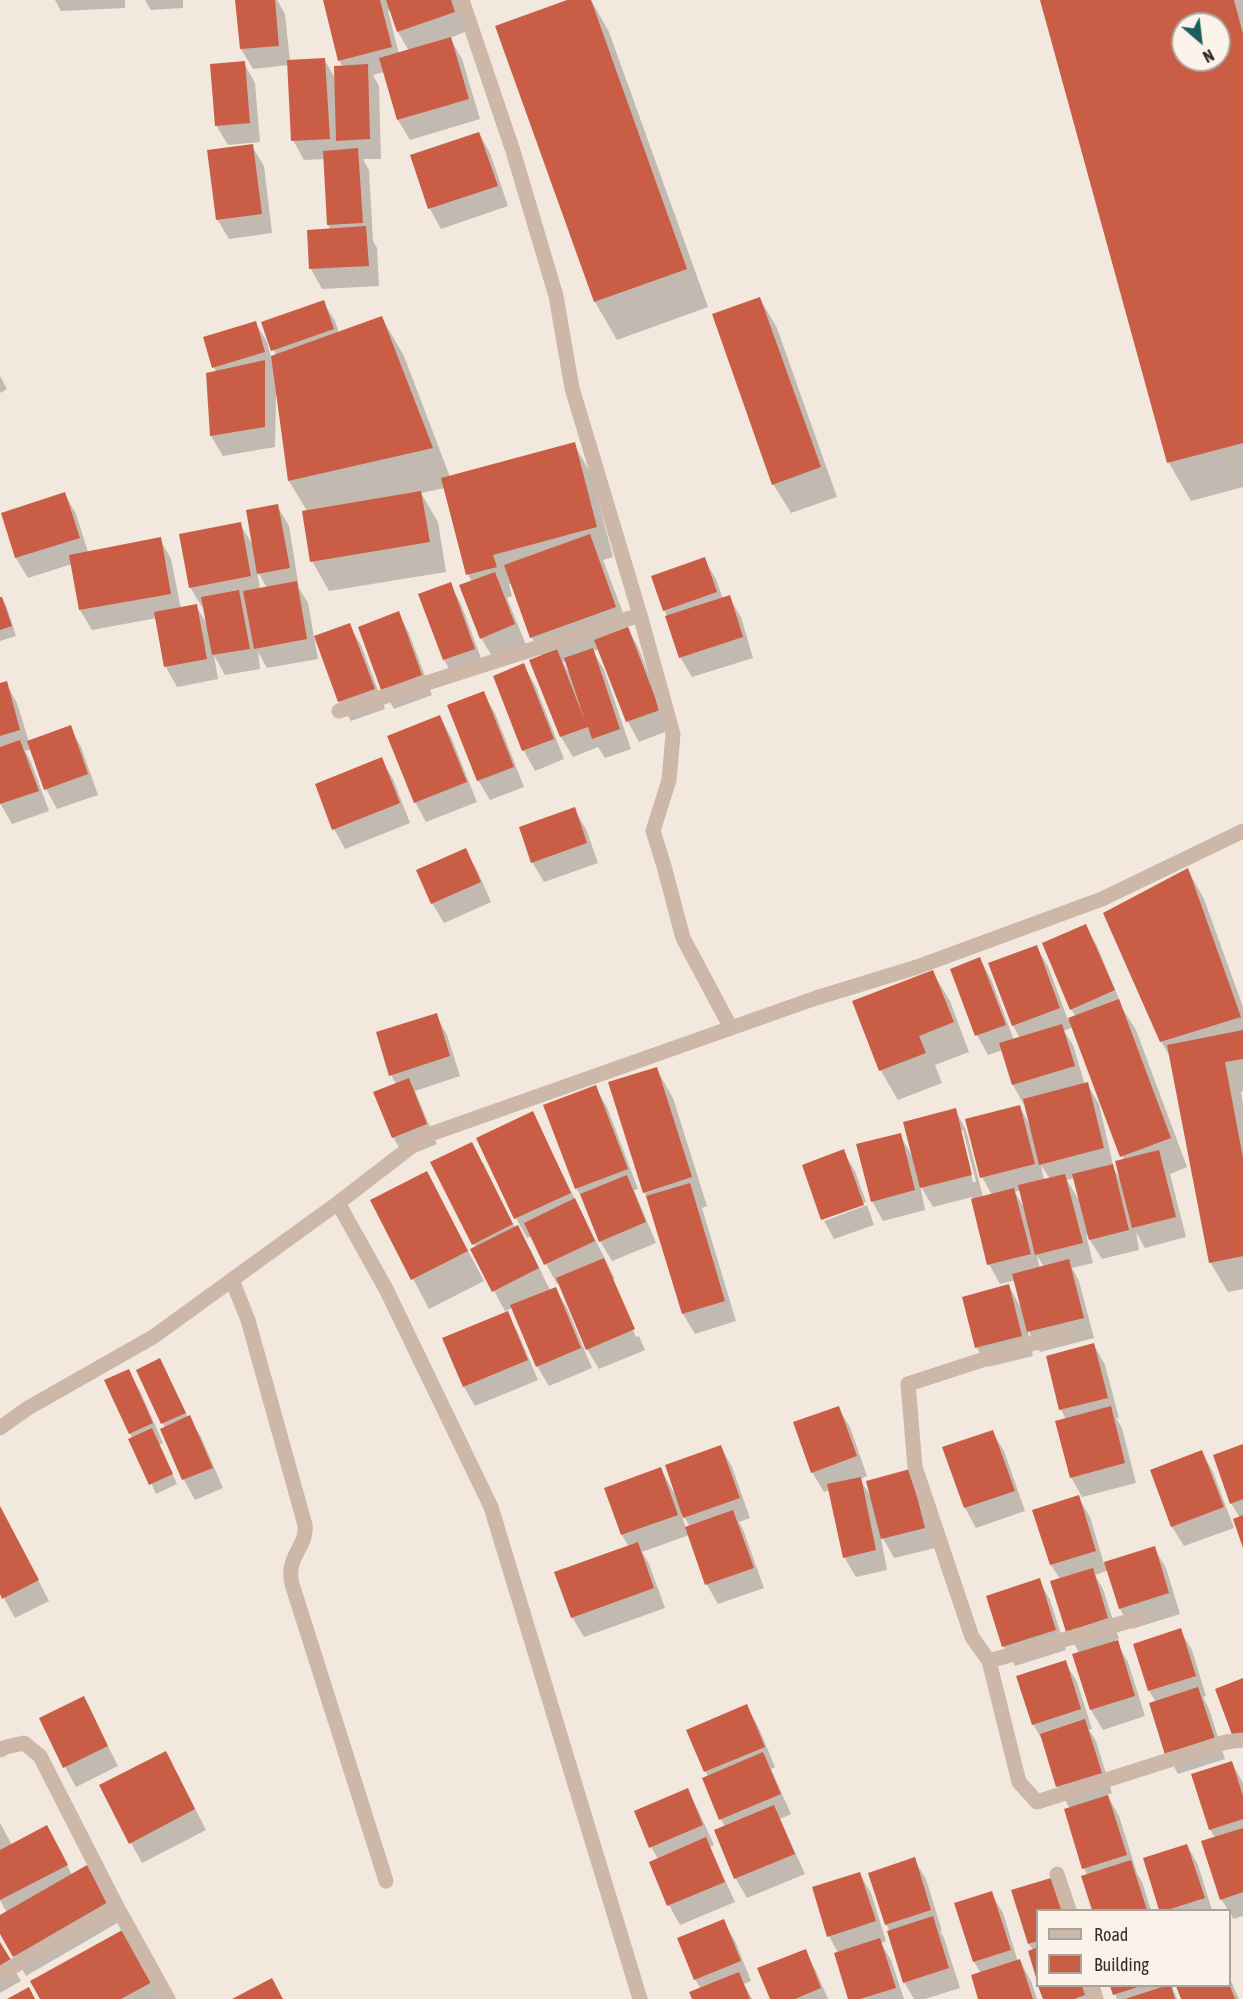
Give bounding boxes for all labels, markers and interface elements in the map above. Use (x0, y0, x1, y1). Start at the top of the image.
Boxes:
north arrow (1171, 12, 1231, 72)
text: N (1200, 46, 1217, 66)
legend (1036, 1909, 1231, 1987)
text: Road (1094, 1924, 1128, 1945)
text: Building (1094, 1954, 1149, 1975)

